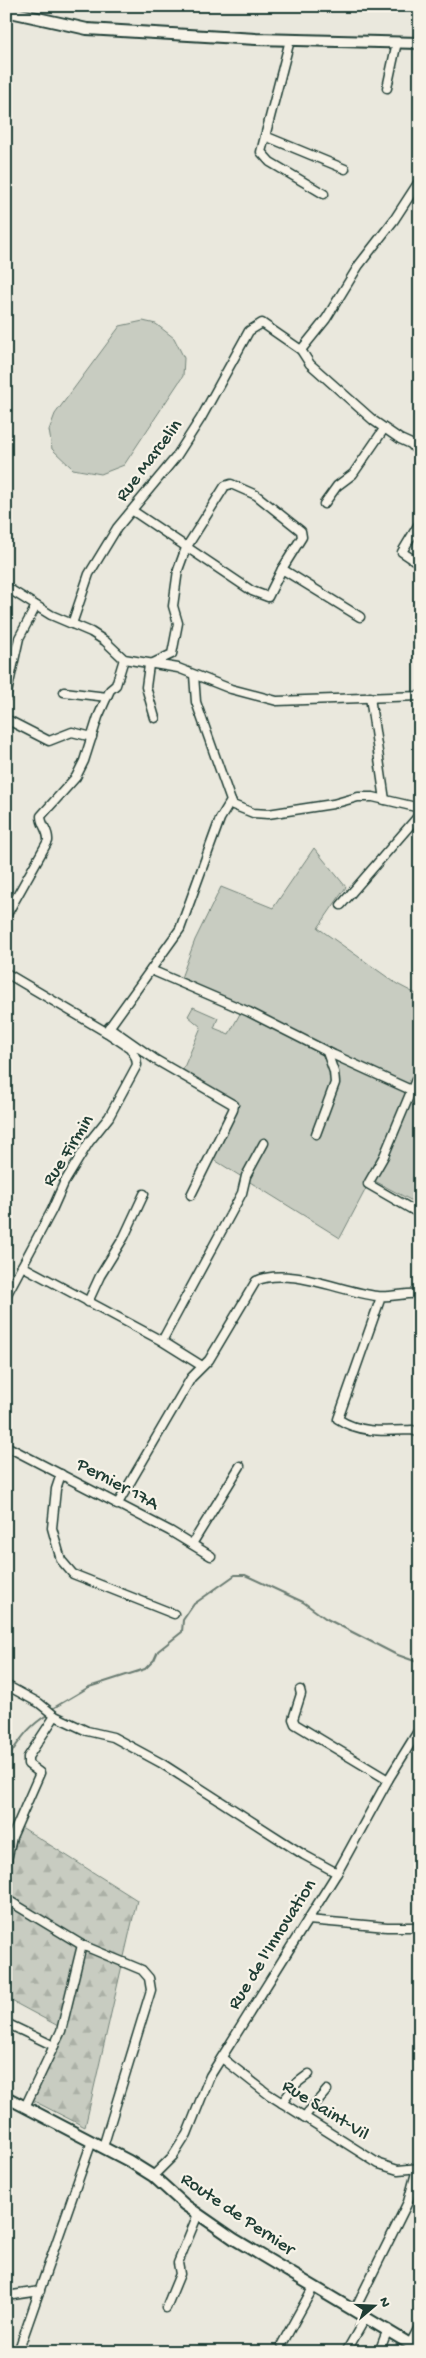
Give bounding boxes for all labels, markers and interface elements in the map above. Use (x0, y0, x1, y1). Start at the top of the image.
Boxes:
street label: Rue Marcelin (112, 415, 188, 507)
street label: Rue Firmin (38, 1111, 100, 1191)
street label: Pernier 17A (71, 1453, 164, 1517)
street label: Rue de l'Innovation (224, 1875, 322, 2015)
street label: Rue Saint-Vil (277, 2075, 373, 2147)
street label: Route de Pernier (175, 2168, 300, 2263)
north arrow (348, 2280, 398, 2330)
text: N (374, 2295, 393, 2310)

